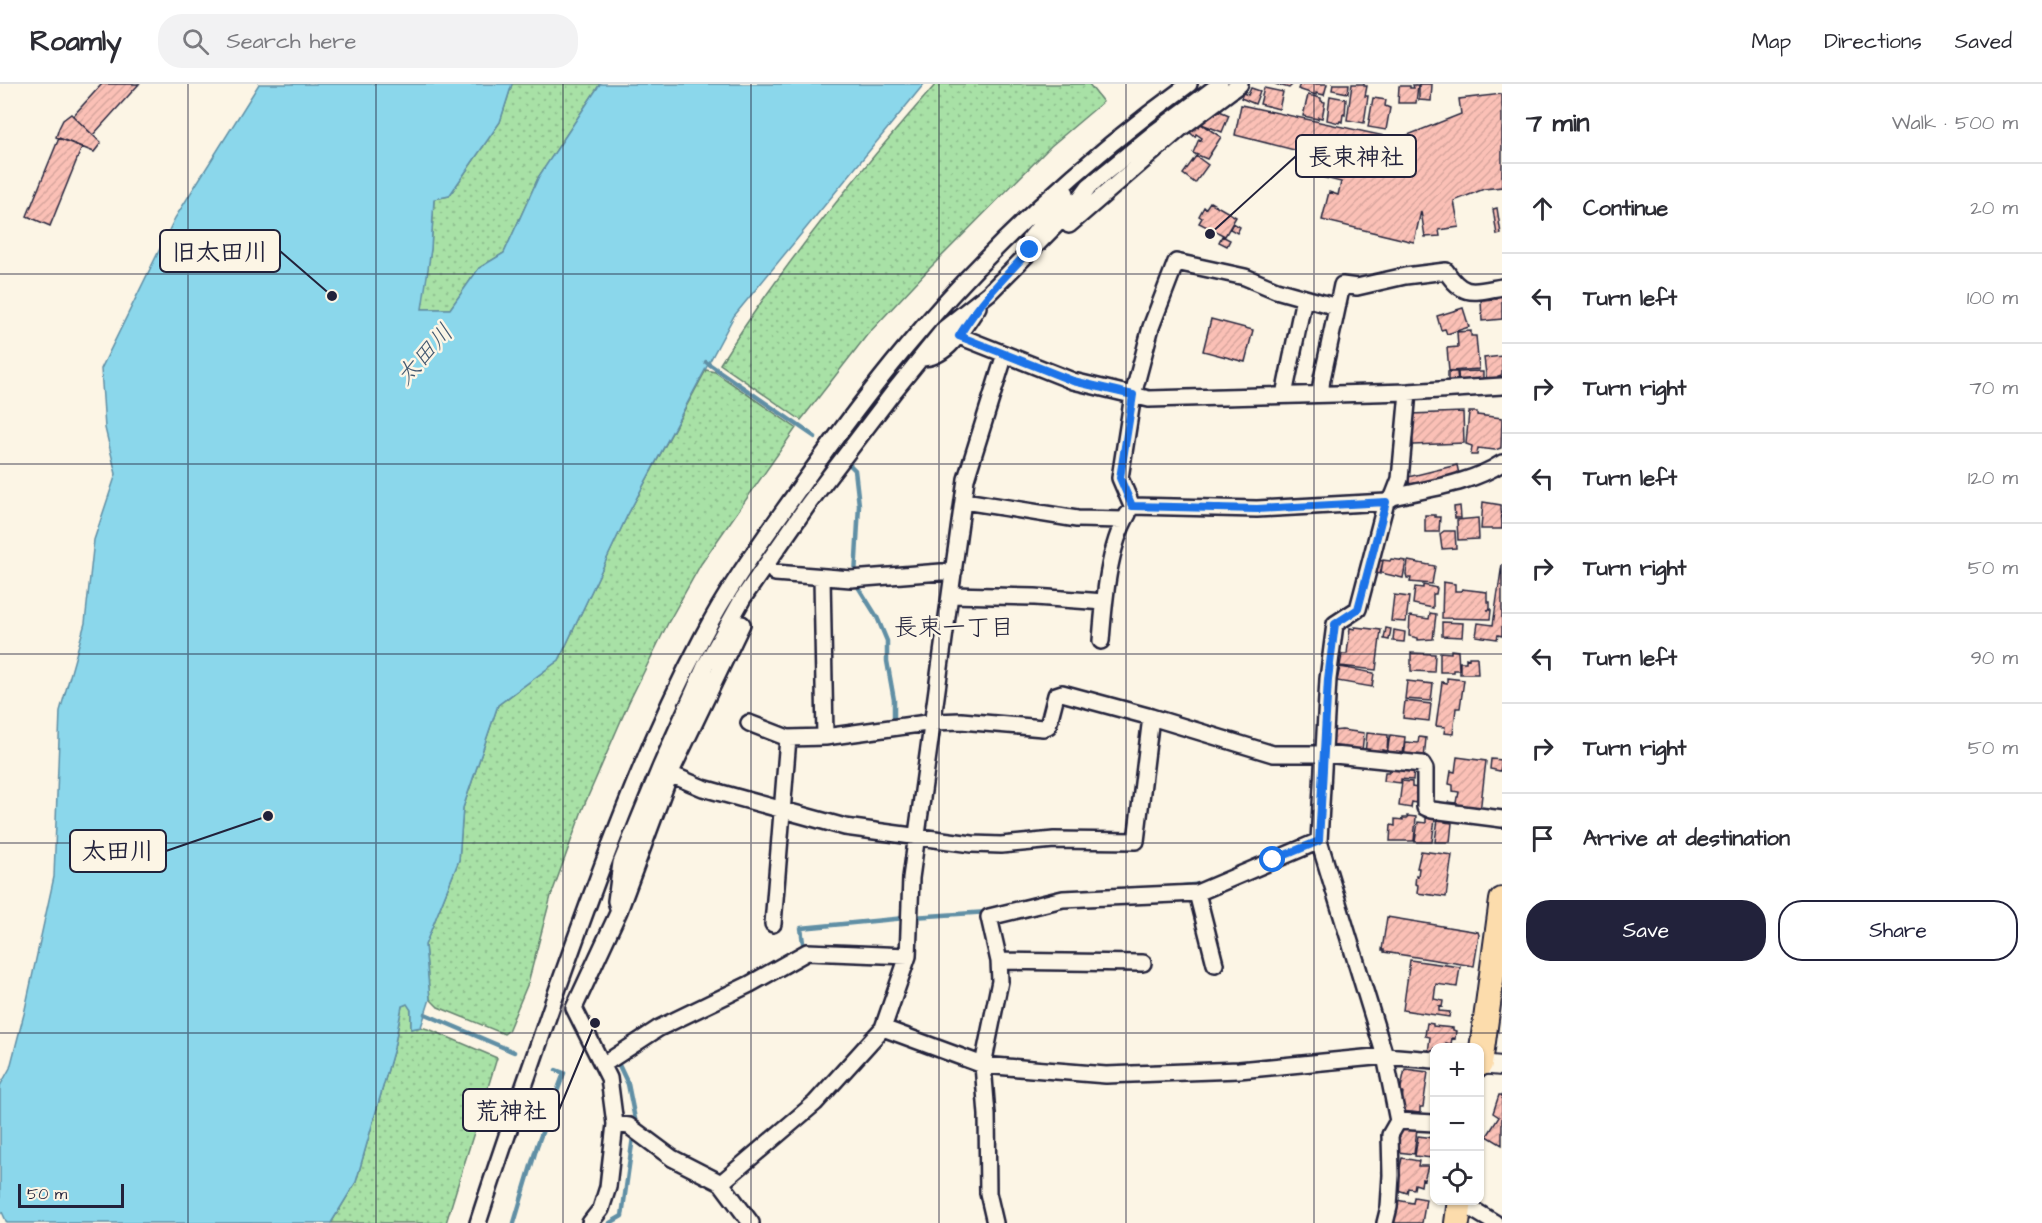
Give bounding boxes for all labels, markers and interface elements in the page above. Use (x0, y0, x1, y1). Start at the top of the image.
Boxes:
search box (158, 14, 578, 68)
text: Roamly (30, 22, 122, 61)
icon: search (179, 25, 212, 58)
text: Search here (227, 26, 356, 57)
text: Map (1751, 27, 1791, 56)
text: Directions (1824, 27, 1922, 56)
text: Saved (1955, 27, 2012, 56)
text: 7 min (1526, 105, 1590, 141)
text: Walk · 500 m (1892, 109, 2018, 137)
callout: 長束神社 (1296, 135, 1416, 177)
text: 長束神社 (1308, 141, 1404, 175)
icon: ahead (1526, 192, 1559, 225)
text: Continue (1583, 193, 1668, 224)
text: 20 m (1970, 194, 2018, 222)
callout: 旧太田川 (160, 230, 280, 272)
text: 旧太田川 (172, 236, 268, 270)
route end (1016, 236, 1042, 262)
icon: left (1526, 282, 1559, 315)
text: Turn left (1583, 283, 1677, 314)
text: 100 m (1967, 284, 2018, 312)
water label: 太田川 (388, 317, 462, 393)
icon: right (1526, 372, 1559, 405)
text: Turn right (1583, 373, 1686, 404)
text: 70 m (1970, 374, 2018, 402)
icon: left (1526, 462, 1559, 495)
text: Turn left (1583, 463, 1677, 494)
text: 120 m (1968, 464, 2018, 492)
icon: right (1526, 552, 1559, 585)
text: Turn right (1583, 553, 1686, 584)
text: 50 m (1968, 554, 2018, 582)
district label: 長束一丁目 (894, 611, 1014, 645)
icon: left (1526, 642, 1559, 675)
text: Turn left (1583, 643, 1677, 674)
text: 90 m (1970, 644, 2018, 672)
icon: right (1526, 732, 1559, 765)
text: Turn right (1583, 733, 1686, 764)
text: 50 m (1968, 734, 2018, 762)
icon: arrive (1526, 822, 1559, 855)
text: Arrive at destination (1583, 823, 1790, 854)
callout: 太田川 (70, 830, 166, 872)
text: 太田川 (82, 835, 154, 869)
route start (1259, 846, 1285, 872)
button: Save (1526, 900, 1766, 961)
button: Share (1778, 900, 2018, 961)
map controls (1430, 1043, 1484, 1205)
button: + (1430, 1043, 1484, 1097)
callout: 荒神社 (463, 1089, 559, 1131)
text: 荒神社 (475, 1095, 547, 1129)
button: − (1430, 1097, 1484, 1151)
button: locate (1430, 1151, 1484, 1205)
scale bar (18, 1181, 124, 1208)
text: 50 m (27, 1183, 67, 1205)

